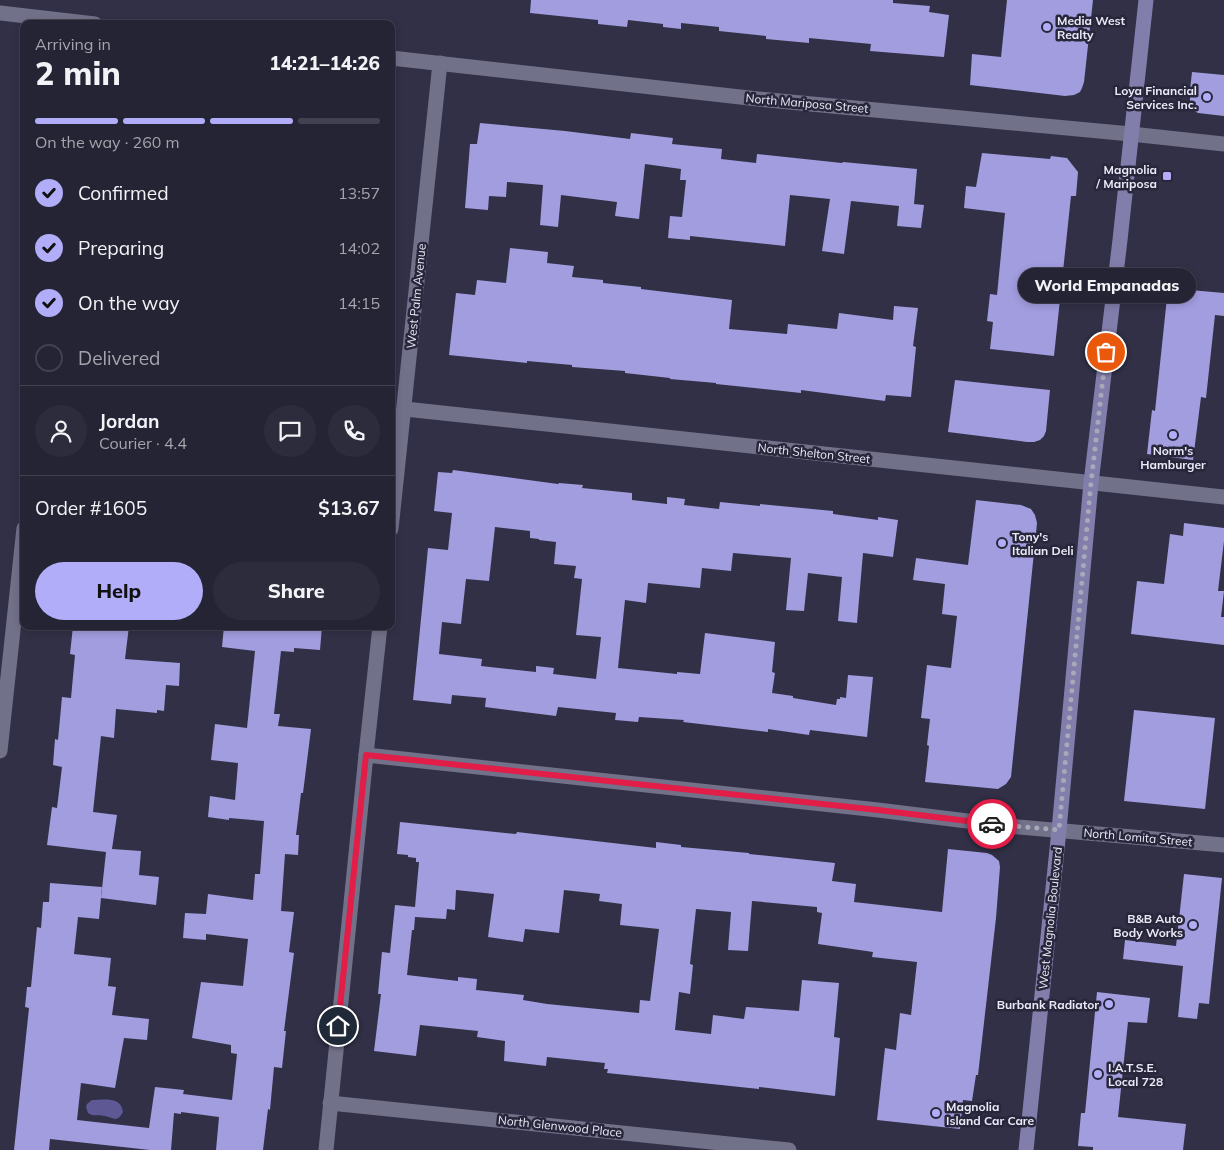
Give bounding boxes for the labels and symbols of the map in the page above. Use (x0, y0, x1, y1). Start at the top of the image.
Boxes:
place label: Media West Realty (1057, 13, 1126, 42)
marker: Media West Realty (1041, 21, 1053, 33)
place label: Loya Financial Services Inc. (1115, 83, 1197, 112)
street label: North Mariposa Street (745, 90, 869, 116)
marker: Loya Financial Services Inc. (1201, 91, 1213, 103)
place label: Magnolia / Mariposa (1095, 162, 1157, 191)
marker: Magnolia / Mariposa (1161, 170, 1173, 182)
street label: West Palm Avenue (403, 243, 429, 349)
callout: World Empanadas (1017, 267, 1195, 302)
pin (1085, 331, 1127, 373)
marker: Norm's Hamburger (1167, 429, 1179, 441)
street label: North Shelton Street (757, 440, 871, 466)
place label: Norm's Hamburger (1140, 443, 1206, 472)
place label: Tony's Italian Deli (1012, 529, 1074, 558)
marker: Tony's Italian Deli (996, 537, 1008, 549)
courier (967, 799, 1017, 849)
street label: North Lomita Street (1083, 825, 1193, 849)
street label: West Magnolia Boulevard (1035, 846, 1065, 990)
place label: B&B Auto Body Works (1113, 911, 1183, 940)
marker: B&B Auto Body Works (1187, 919, 1199, 931)
place label: Burbank Radiator (997, 997, 1099, 1012)
marker: Burbank Radiator (1103, 998, 1115, 1010)
pin (317, 1005, 359, 1047)
place label: I.A.T.S.E. Local 728 (1108, 1060, 1163, 1089)
marker: I.A.T.S.E. Local 728 (1092, 1068, 1104, 1080)
place label: Magnolia Island Car Care (946, 1099, 1034, 1128)
marker: Magnolia Island Car Care (930, 1107, 942, 1119)
street label: North Glenwood Place (497, 1112, 623, 1140)

